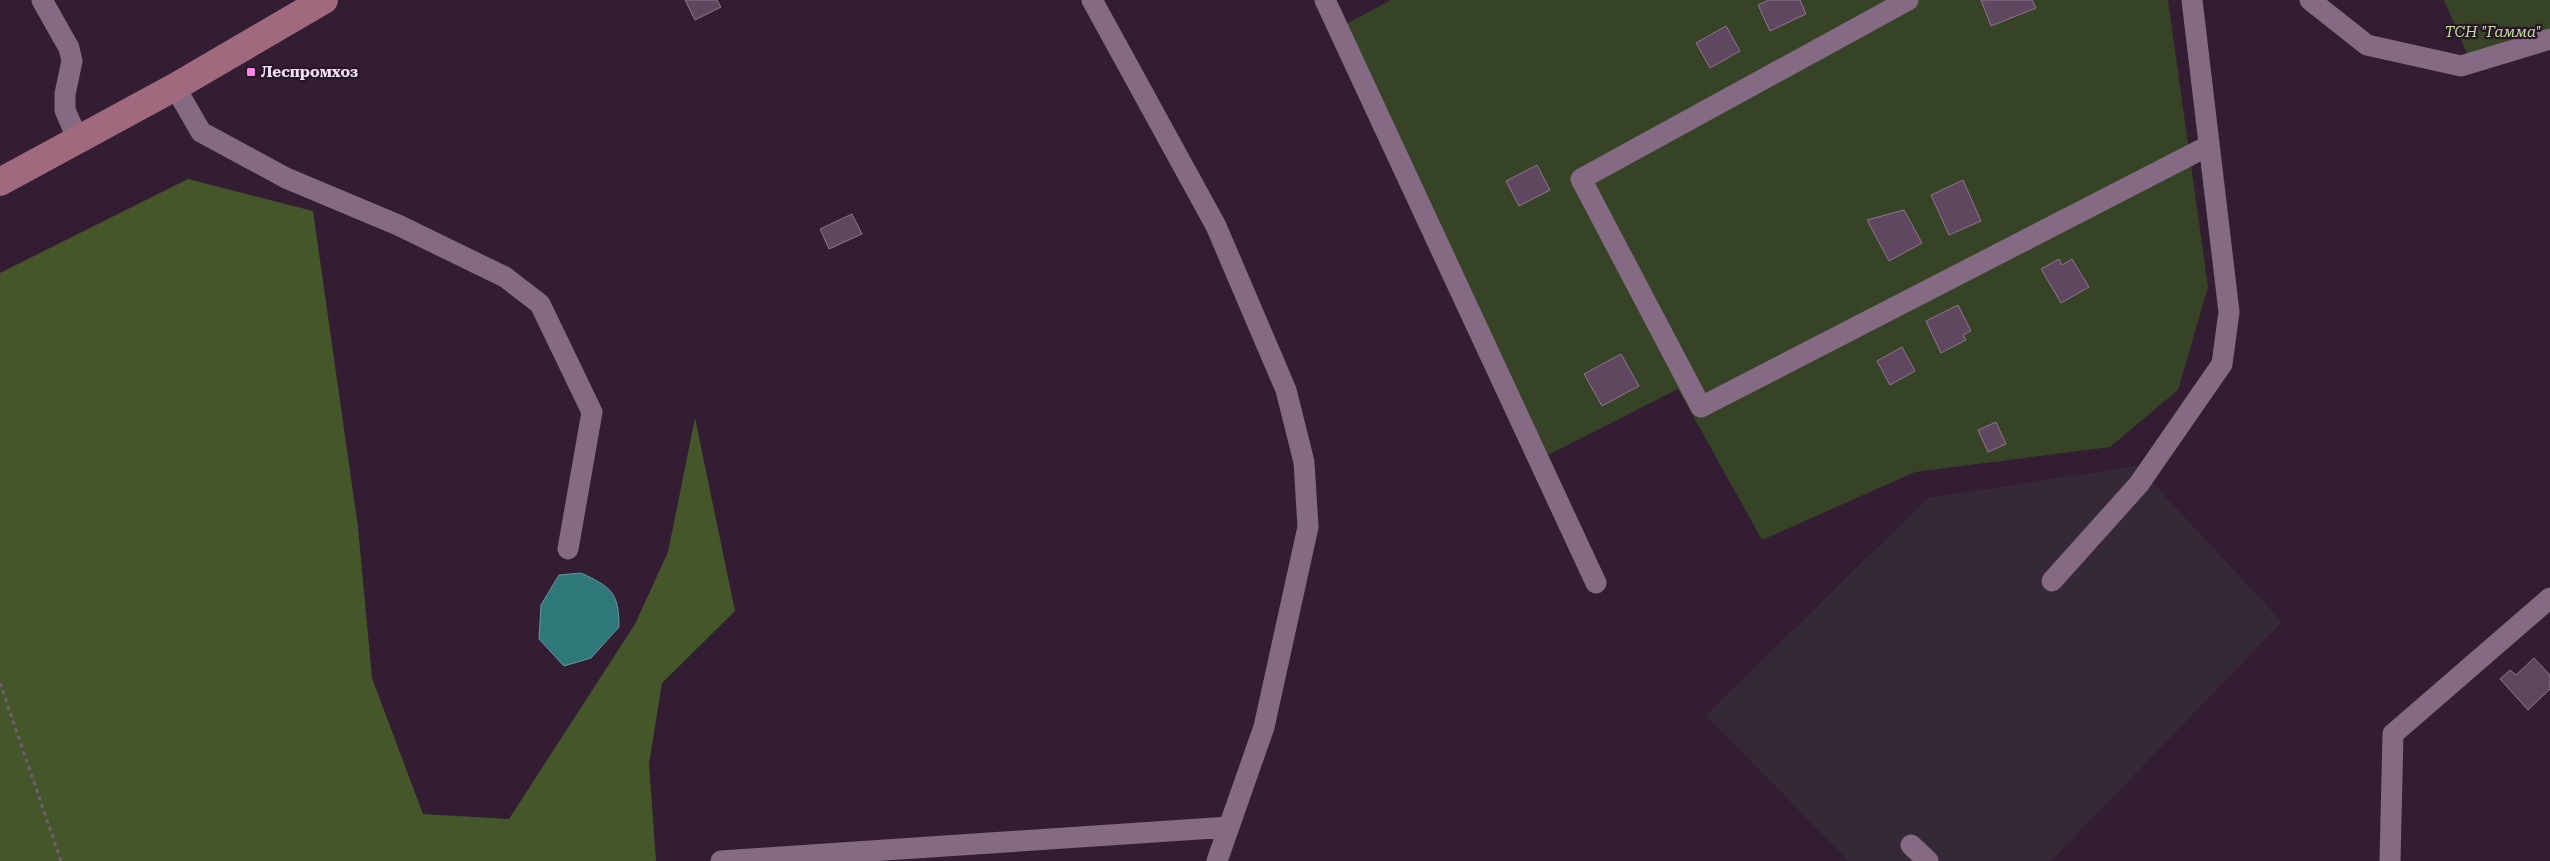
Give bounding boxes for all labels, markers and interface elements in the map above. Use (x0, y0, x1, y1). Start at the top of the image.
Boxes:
park label: ТСН "Гамма" (2445, 23, 2541, 41)
place label: Леспромхоз (261, 63, 358, 81)
marker: Леспромхоз (245, 66, 257, 78)

